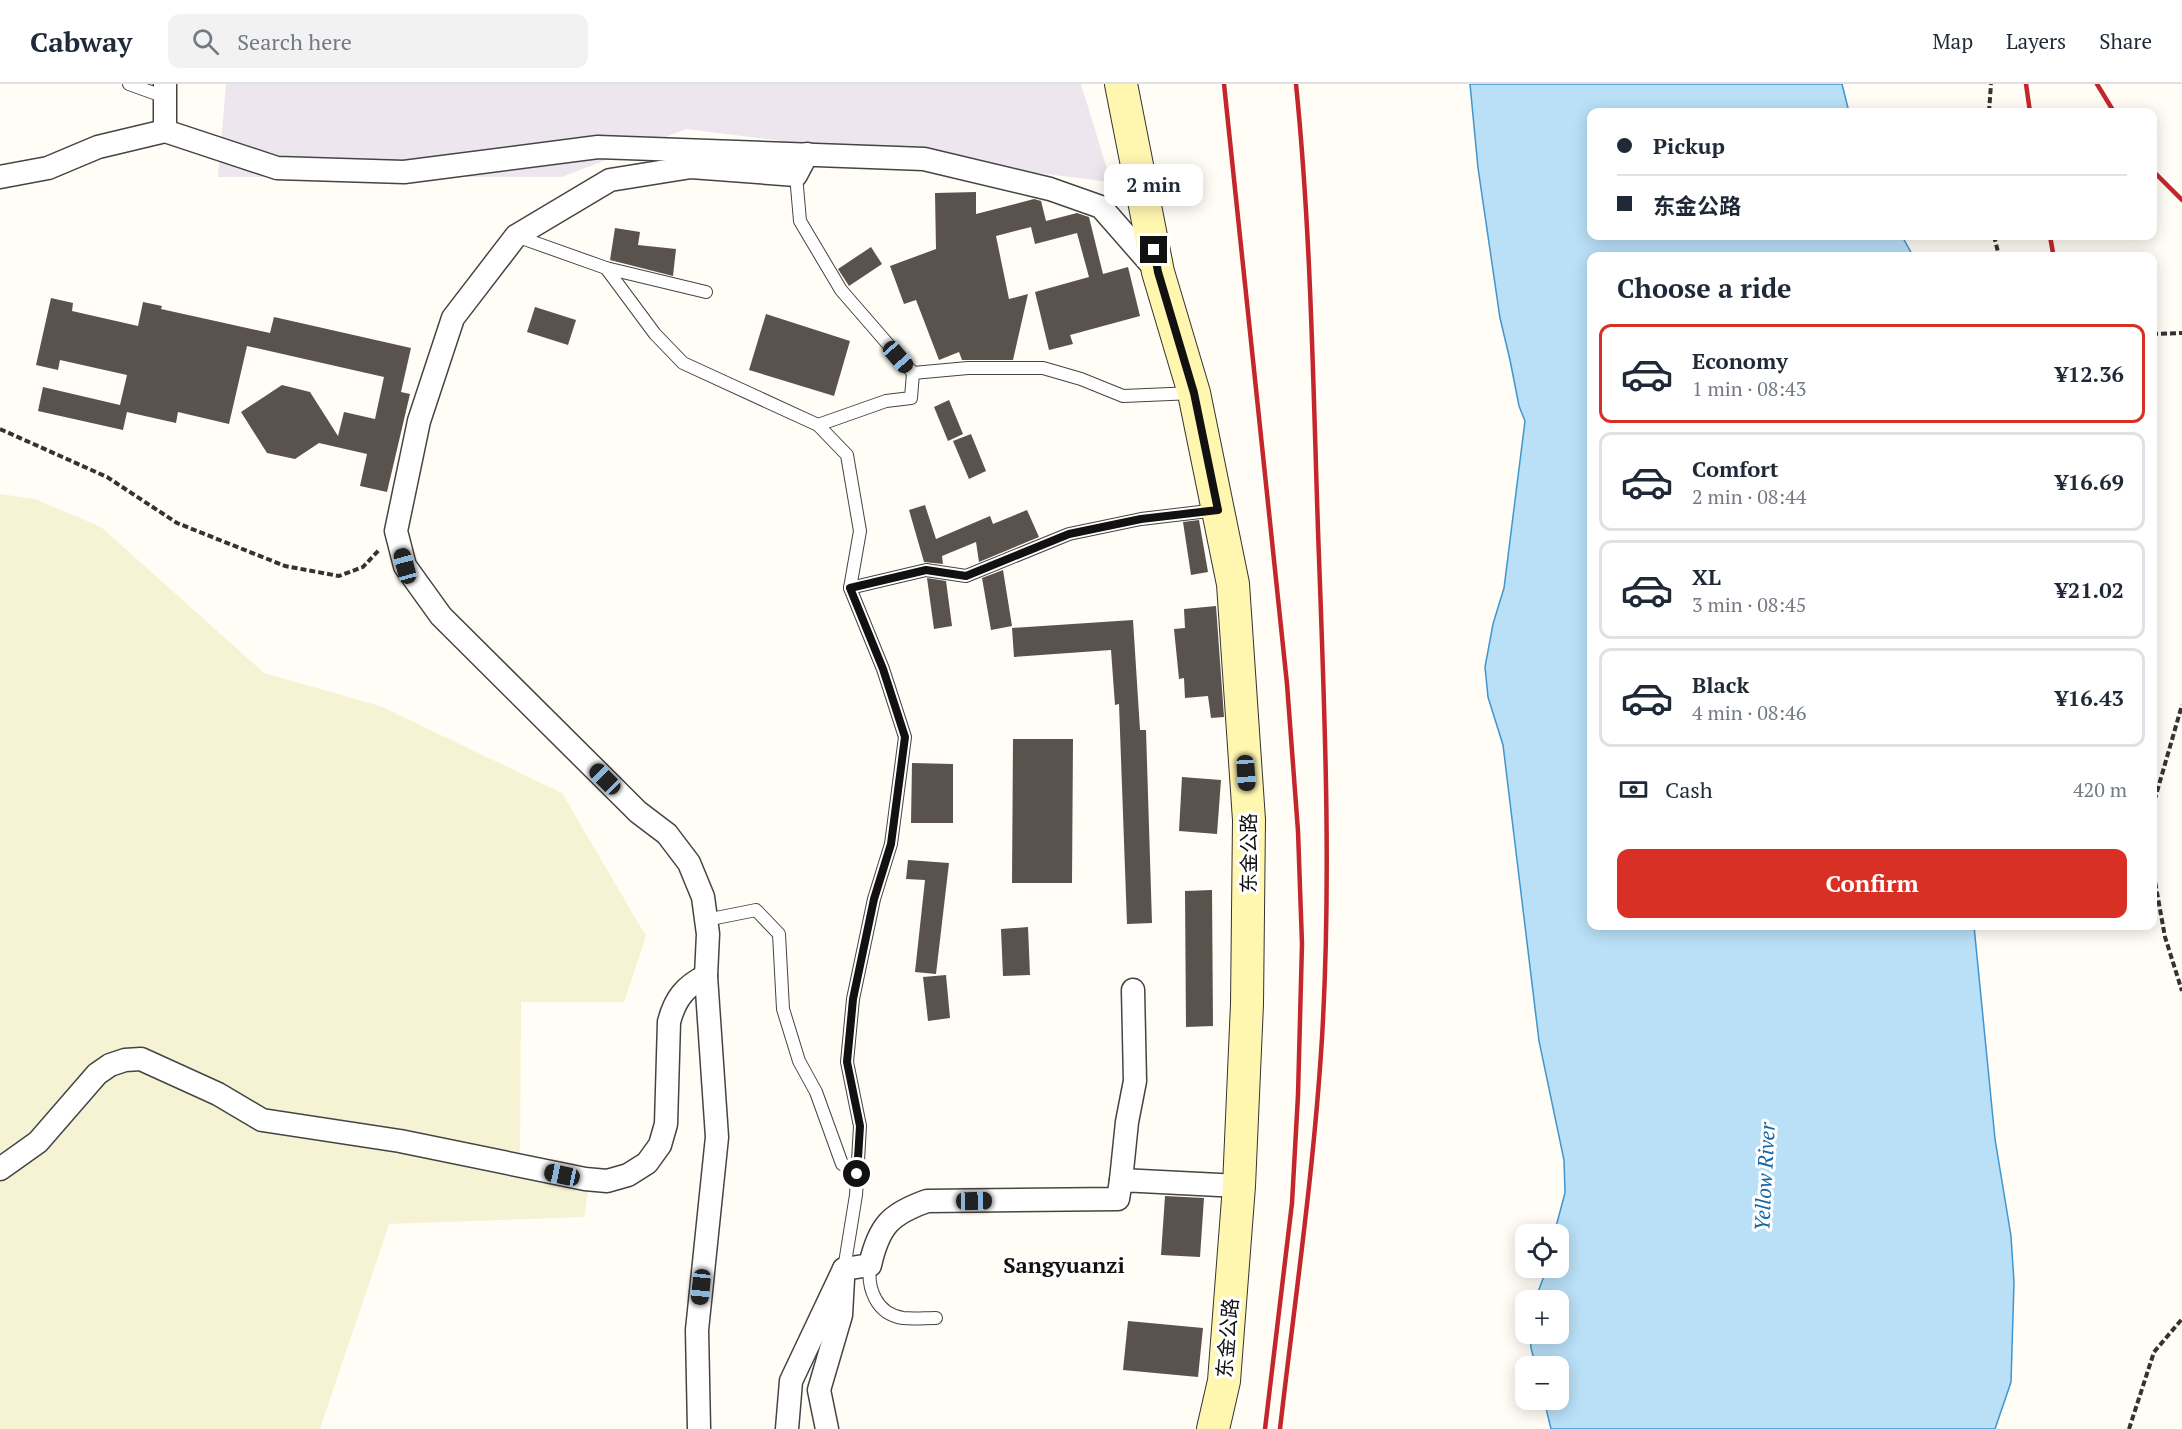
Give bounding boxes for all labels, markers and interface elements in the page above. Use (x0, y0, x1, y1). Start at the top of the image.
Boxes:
search box (168, 14, 588, 68)
text: Cabway (30, 23, 132, 60)
icon: search (189, 25, 222, 58)
text: Search here (237, 27, 352, 56)
text: Map (1932, 27, 1973, 55)
text: Layers (2006, 27, 2066, 55)
text: Share (2099, 27, 2152, 55)
text: Pickup (1653, 131, 1725, 160)
callout: 2 min (1104, 163, 1204, 205)
text: 2 min (1126, 171, 1181, 198)
text: 东金公路 (1653, 191, 1741, 220)
route end (1140, 236, 1167, 263)
text: Choose a ride (1617, 270, 1792, 306)
car (879, 338, 917, 376)
text: Economy (1692, 346, 1788, 375)
icon: car (1620, 347, 1674, 401)
text: ¥12.36 (2055, 359, 2124, 388)
text: 1 min · 08:43 (1692, 375, 1806, 402)
text: Comfort (1692, 454, 1778, 483)
icon: car (1620, 455, 1674, 509)
text: ¥16.69 (2055, 467, 2124, 496)
text: 2 min · 08:44 (1692, 483, 1806, 510)
car (392, 546, 418, 586)
text: XL (1692, 562, 1721, 591)
icon: car (1620, 563, 1674, 617)
text: ¥21.02 (2055, 575, 2124, 604)
text: 3 min · 08:45 (1692, 591, 1806, 618)
text: Black (1692, 670, 1749, 699)
icon: car (1620, 671, 1674, 725)
text: ¥16.43 (2055, 683, 2124, 712)
text: 4 min · 08:46 (1692, 699, 1806, 726)
car (1236, 754, 1256, 792)
car (586, 760, 624, 798)
icon: cash (1617, 773, 1650, 806)
text: Cash (1665, 775, 1713, 804)
text: 420 m (2073, 776, 2127, 803)
street label: 东金公路 (1235, 813, 1262, 893)
button: Confirm (1617, 849, 2127, 918)
water label: Yellow River (1747, 1121, 1781, 1232)
route start (843, 1160, 870, 1187)
car (543, 1162, 581, 1188)
car (956, 1192, 992, 1210)
map controls (1515, 1224, 1569, 1410)
button: locate (1515, 1224, 1569, 1278)
district label: Sangyuanzi (1003, 1250, 1125, 1279)
car (690, 1268, 712, 1306)
button: + (1515, 1290, 1569, 1344)
street label: 东金公路 (1210, 1297, 1244, 1379)
button: − (1515, 1356, 1569, 1410)

